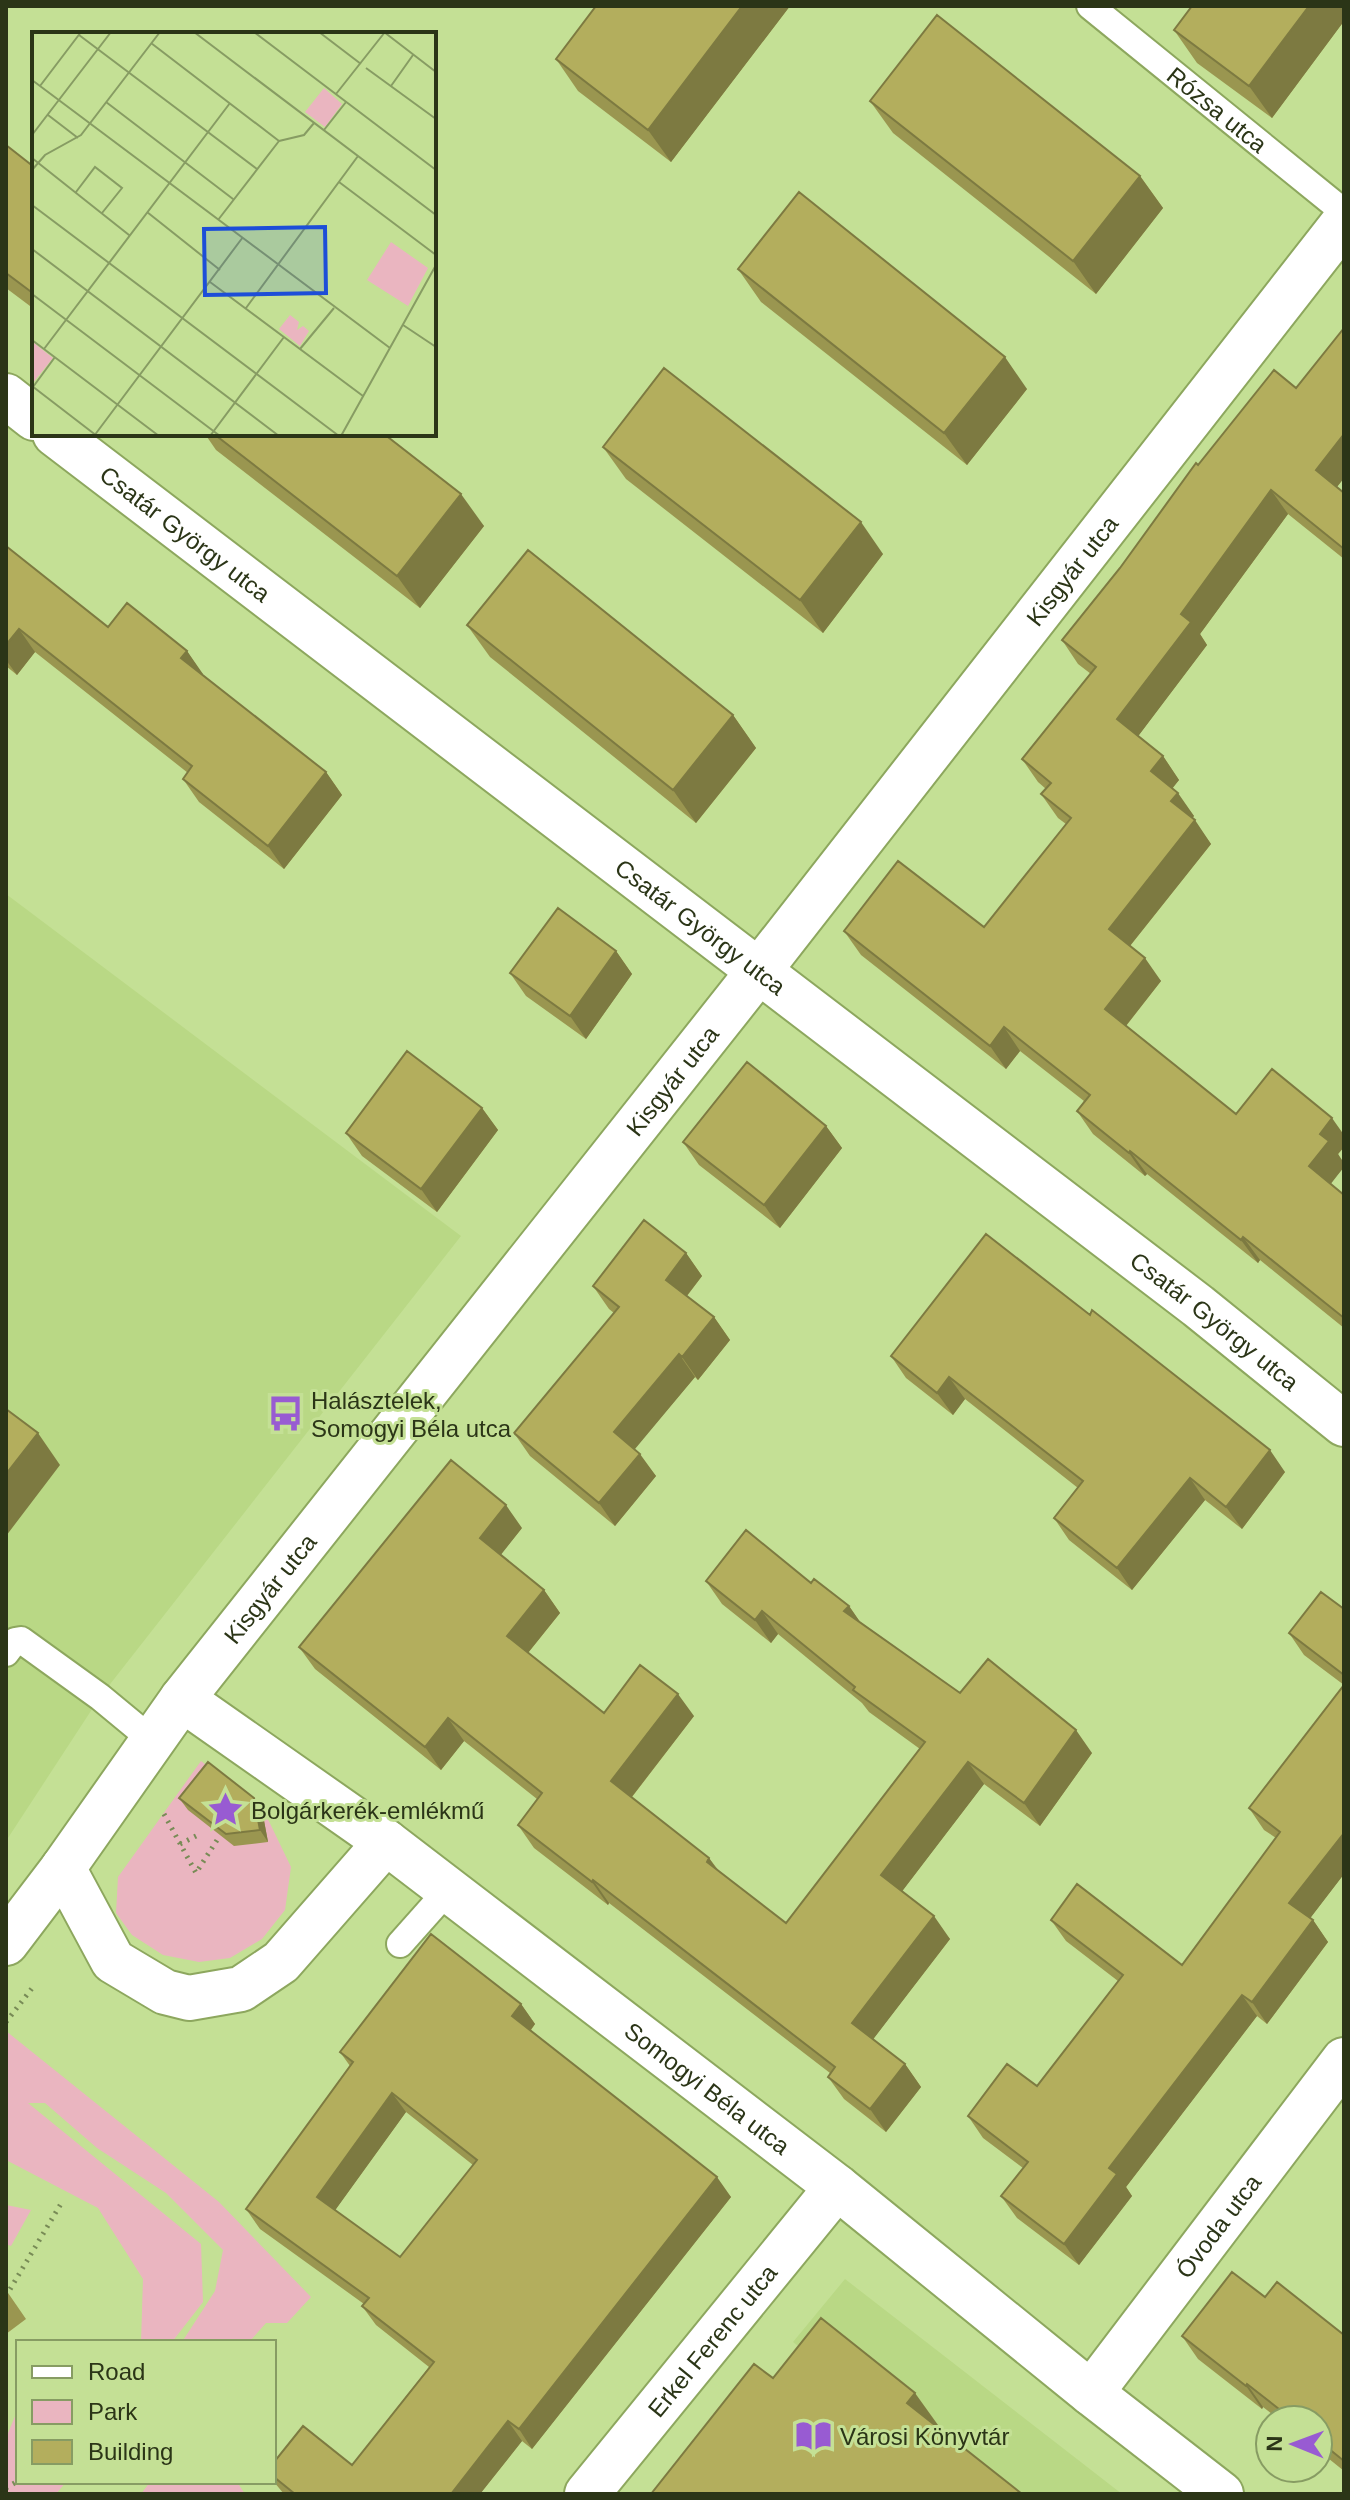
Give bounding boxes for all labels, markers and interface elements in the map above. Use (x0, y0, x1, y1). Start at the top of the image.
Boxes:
inset map (32, 32, 436, 436)
street label: Rózsa utca (1162, 61, 1273, 158)
street label: Csatár György utca (95, 460, 276, 607)
street label: Kisgyár utca (1020, 510, 1123, 631)
street label: Csatár György utca (610, 853, 792, 1000)
street label: Kisgyár utca (620, 1020, 724, 1141)
street label: Csatár György utca (1125, 1246, 1305, 1396)
place label: Halásztelek, Somogyi Béla utca (311, 1387, 512, 1442)
bus stop icon: Halásztelek, Somogyi Béla utca (266, 1395, 304, 1433)
street label: Kisgyár utca (218, 1528, 322, 1649)
place icon: Bolgárkerék-emlékmű (206, 1791, 244, 1829)
place label: Bolgárkerék-emlékmű (251, 1797, 484, 1824)
street label: Somogyi Béla utca (620, 2016, 796, 2160)
street label: Óvoda utca (1170, 2168, 1266, 2283)
street label: Erkel Ferenc utca (642, 2258, 782, 2422)
legend (16, 2340, 276, 2484)
text: Road (88, 2358, 145, 2385)
text: Park (88, 2398, 138, 2425)
north arrow (1254, 2404, 1334, 2484)
library icon: Városi Könyvtár (795, 2417, 833, 2455)
place label: Városi Könyvtár (840, 2423, 1009, 2450)
text: N (1262, 2435, 1287, 2452)
text: Building (88, 2438, 173, 2465)

